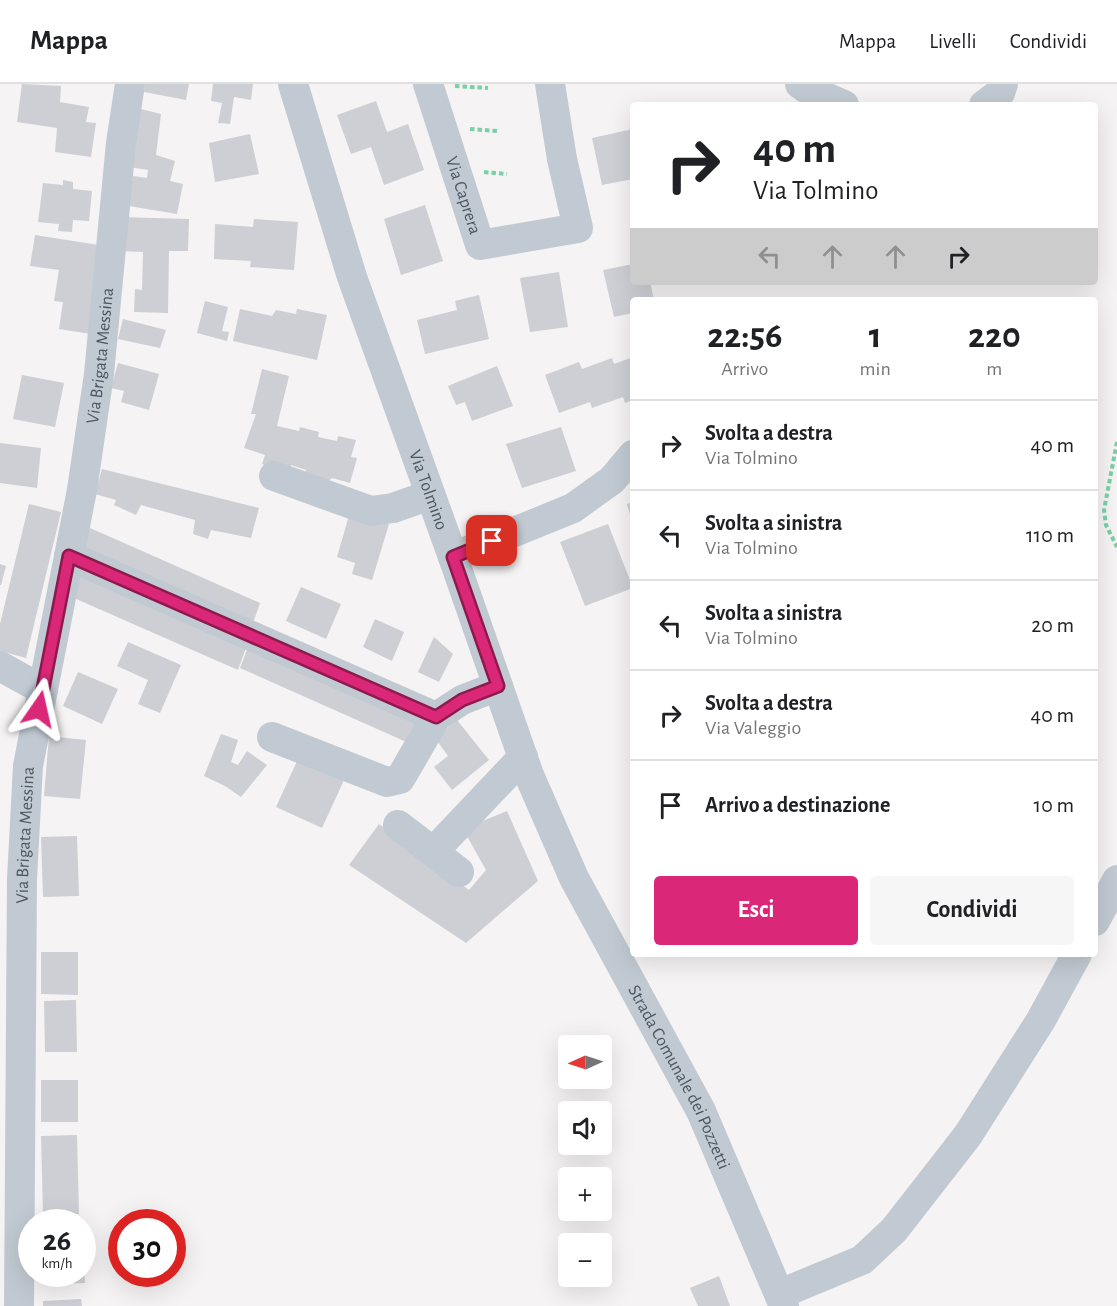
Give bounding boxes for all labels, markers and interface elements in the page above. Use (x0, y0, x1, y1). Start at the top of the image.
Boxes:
text: Mappa (30, 27, 108, 55)
text: Mappa (839, 31, 896, 52)
text: Livelli (929, 31, 977, 52)
text: Condividi (1010, 31, 1087, 52)
icon: right (654, 126, 732, 204)
text: 40 m (753, 128, 836, 170)
street label: Via Caprera (442, 155, 484, 237)
text: Via Tolmino (753, 177, 878, 204)
icon: left (753, 240, 786, 273)
icon: ahead (816, 240, 849, 273)
icon: ahead (879, 240, 912, 273)
icon: right (942, 240, 975, 273)
street label: Via Brigata Messina (84, 287, 117, 425)
text: 22:56 (707, 318, 782, 354)
text: 1 (869, 318, 882, 354)
text: 220 (968, 318, 1021, 354)
text: Arrivo (721, 359, 768, 379)
text: min (860, 359, 891, 379)
text: m (986, 359, 1002, 379)
text: Svolta a destra (705, 422, 833, 444)
icon: right (654, 429, 687, 462)
text: 40 m (1031, 434, 1074, 456)
street label: Via Tolmino (405, 448, 451, 533)
text: Via Tolmino (705, 448, 798, 468)
text: Svolta a sinistra (705, 512, 842, 534)
pin (466, 515, 517, 566)
icon: left (654, 519, 687, 552)
icon: arrive (475, 524, 508, 557)
text: 110 m (1026, 524, 1074, 546)
text: Via Tolmino (705, 538, 798, 558)
text: Svolta a sinistra (705, 602, 842, 624)
icon: left (654, 609, 687, 642)
text: 20 m (1031, 614, 1074, 636)
text: Via Tolmino (705, 628, 798, 648)
position arrow (7, 677, 71, 741)
text: Svolta a destra (705, 692, 833, 714)
icon: right (654, 699, 687, 732)
text: 40 m (1031, 704, 1074, 726)
text: Via Valeggio (705, 718, 801, 738)
street label: Via Brigata Messina (14, 766, 38, 904)
icon: arrive (654, 789, 687, 822)
text: Arrivo a destinazione (705, 794, 890, 816)
text: 10 m (1034, 794, 1074, 816)
button: Esci (654, 876, 858, 945)
button: Condividi (870, 876, 1074, 945)
street label: Strada Comunale dei Pozzetti (624, 982, 733, 1172)
north arrow (558, 1035, 612, 1089)
map controls (558, 1035, 612, 1287)
button: sound (558, 1101, 612, 1155)
button: + (558, 1167, 612, 1221)
speed limit sign: 30 (108, 1209, 186, 1287)
text: 26 (43, 1226, 71, 1256)
button: − (558, 1233, 612, 1287)
text: km/h (42, 1256, 72, 1271)

